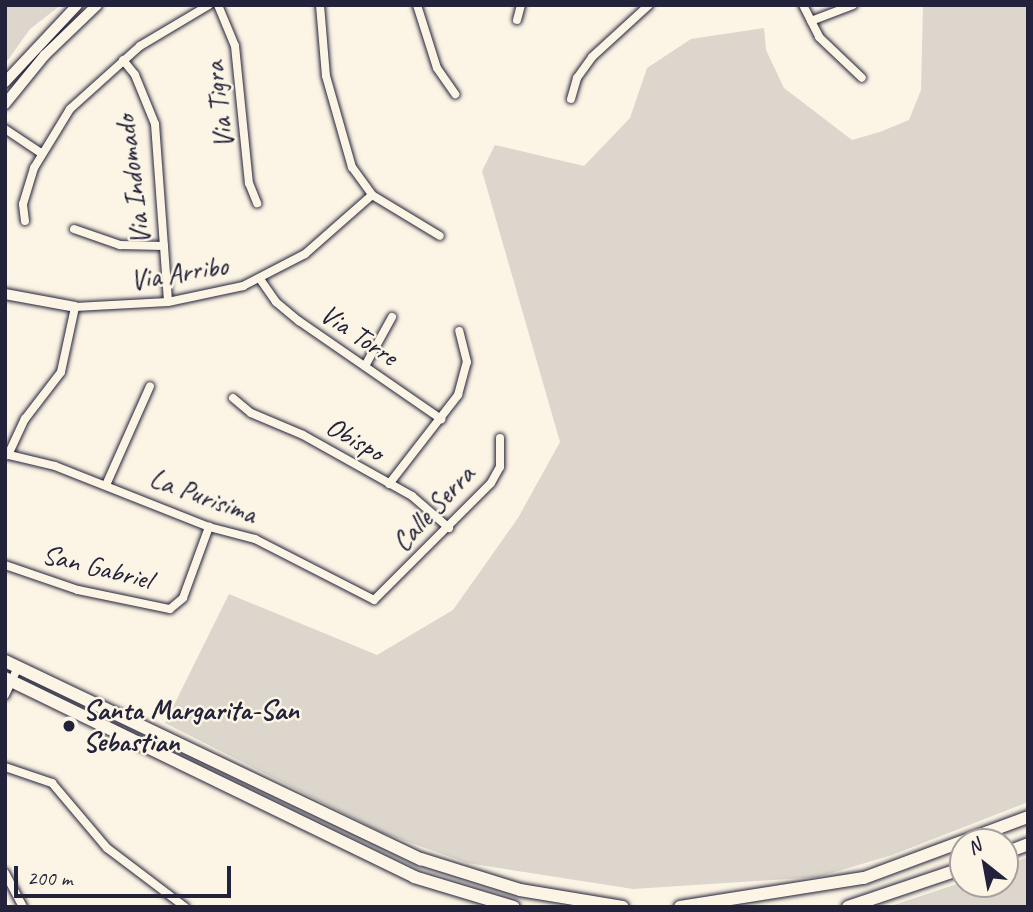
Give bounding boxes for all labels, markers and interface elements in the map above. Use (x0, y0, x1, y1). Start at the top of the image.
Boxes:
street label: Via Tigra (197, 60, 241, 150)
street label: Via Indomado (108, 114, 158, 246)
street label: Via Arribo (128, 249, 230, 297)
street label: Via Torre (314, 297, 404, 373)
street label: Obispo (320, 409, 390, 469)
street label: Calle Serra (385, 458, 481, 558)
street label: La Purisima (145, 461, 261, 531)
street label: San Gabriel (39, 537, 155, 597)
place label: Santa Margarita-San Sebastian (83, 693, 299, 759)
marker: Santa Margarita-San Sebastian (61, 718, 77, 734)
north arrow (949, 828, 1019, 898)
text: N (963, 833, 985, 860)
scale bar (18, 852, 234, 896)
text: 200 m (27, 865, 72, 891)

